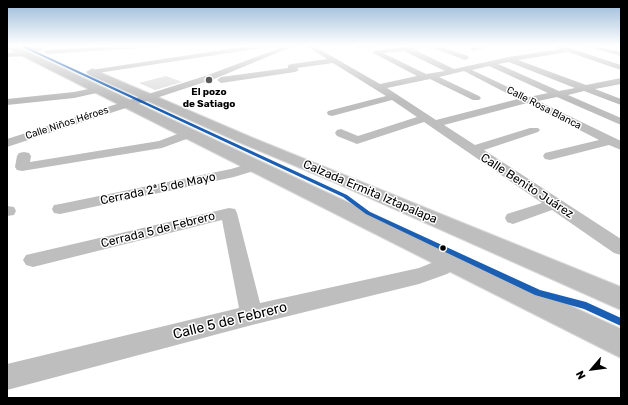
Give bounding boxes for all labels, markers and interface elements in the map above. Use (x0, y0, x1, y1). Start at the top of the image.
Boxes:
marker: El pozo de Satiago (204, 75, 214, 85)
street label: Calle Rosa Blanca (505, 84, 583, 132)
place label: El pozo de Satiago (183, 86, 235, 110)
street label: Calle Niños Héroes (24, 104, 110, 142)
street label: Calle Benito Juárez (478, 150, 576, 222)
street label: Calzada Ermita Iztapalapa (301, 157, 439, 227)
street label: Cerrada 2ª 5 de Mayo (99, 170, 217, 208)
street label: Cerrada 5 de Febrero (99, 209, 217, 251)
unlabelled marker (438, 243, 448, 253)
street label: Calle 5 de Febrero (171, 299, 289, 343)
north arrow (572, 349, 612, 389)
text: N (573, 368, 589, 381)

